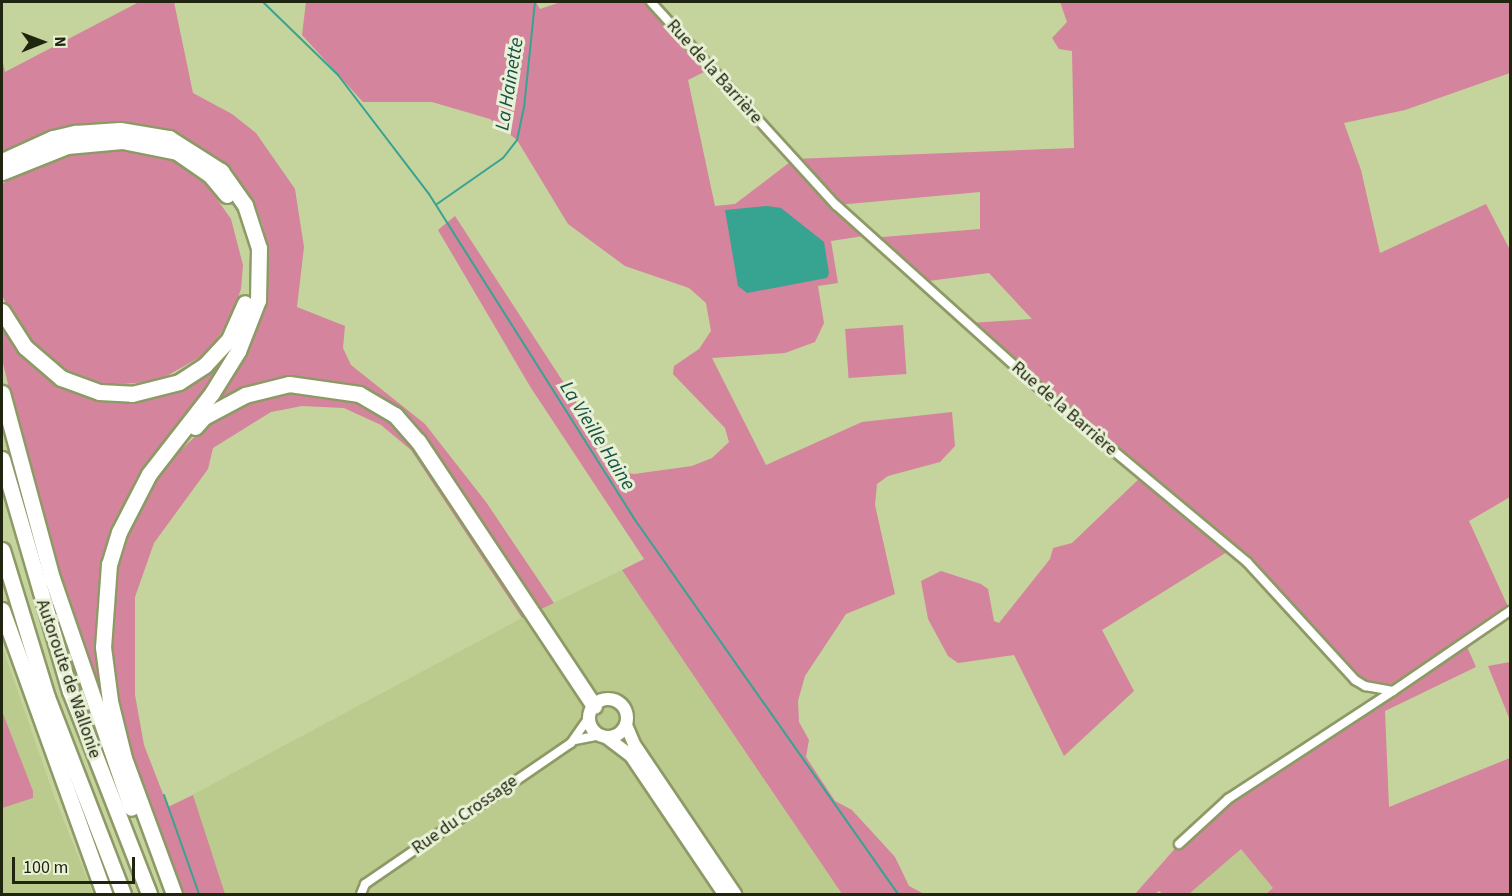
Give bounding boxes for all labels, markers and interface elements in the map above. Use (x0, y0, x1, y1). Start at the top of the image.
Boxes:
north arrow (12, 12, 72, 72)
street label: Rue de la Barrière (662, 15, 766, 129)
text: N (49, 36, 71, 47)
water label: La Hainette (491, 36, 529, 132)
street label: Rue de la Barrière (1007, 357, 1121, 461)
water label: La Vieille Haine (554, 377, 640, 495)
street label: Autoroute de Wallonie (31, 597, 105, 761)
street label: Rue du Crossage (408, 771, 522, 859)
scale bar (15, 845, 138, 883)
text: 100 m (23, 855, 68, 880)

